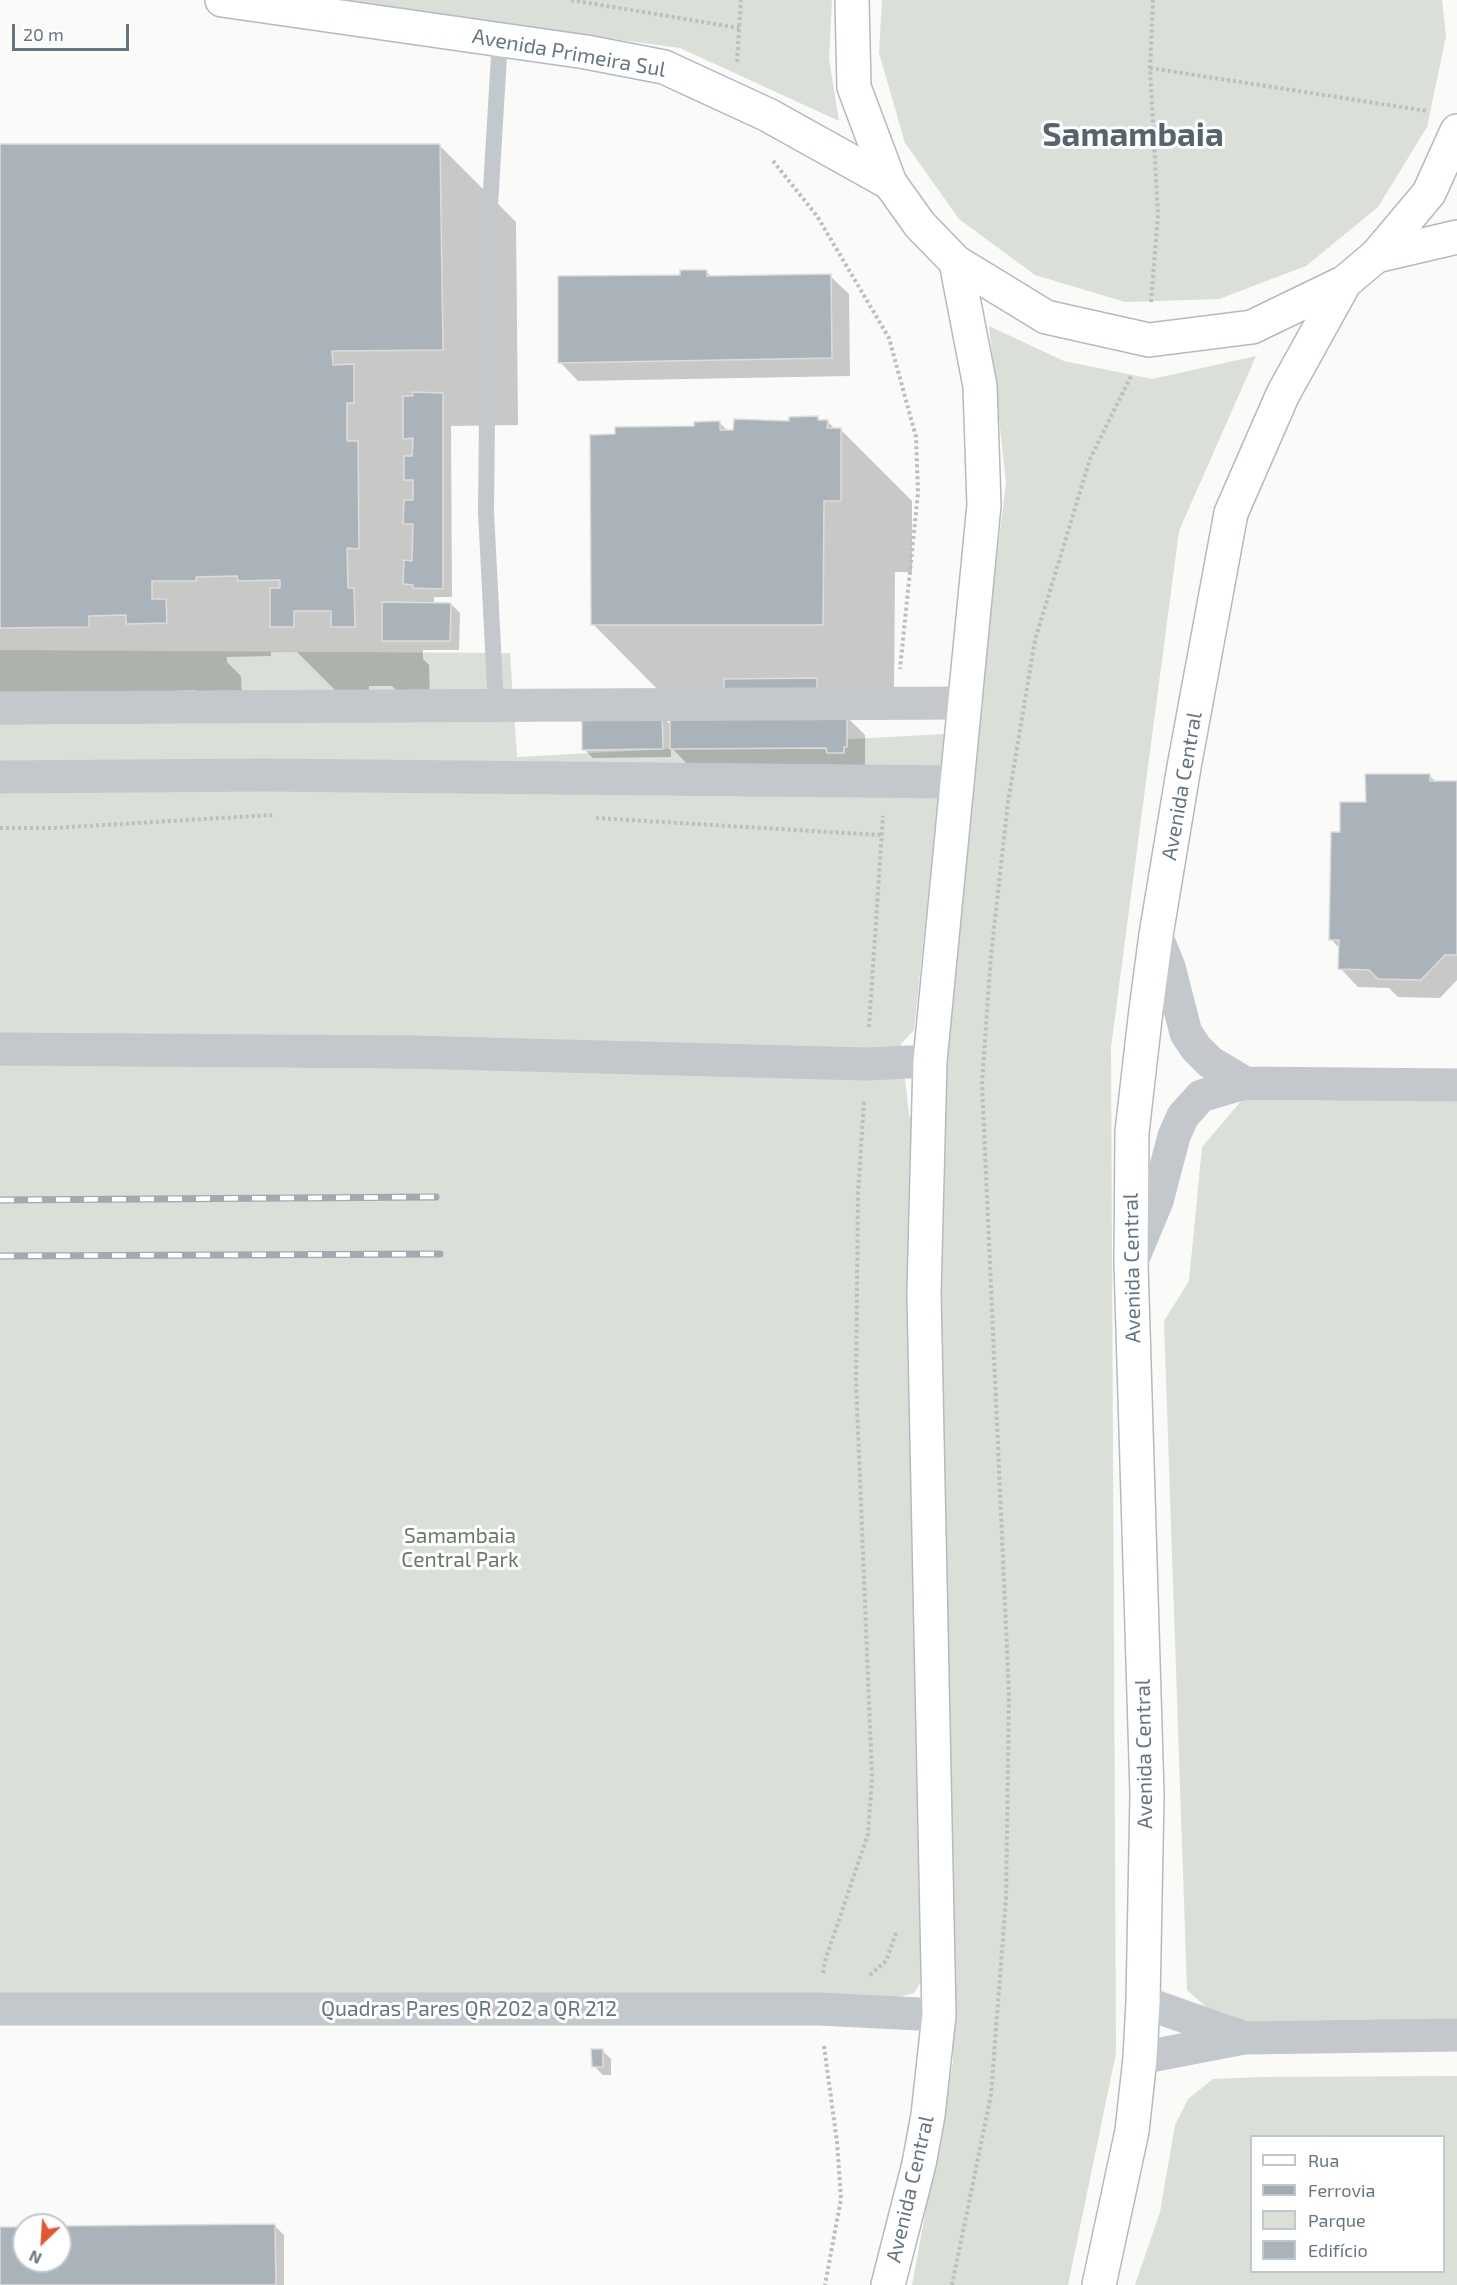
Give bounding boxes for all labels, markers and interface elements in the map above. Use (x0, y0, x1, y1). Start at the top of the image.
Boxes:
scale bar (15, 12, 132, 50)
text: 20 m (23, 23, 64, 45)
street label: Avenida Primeira Sul (470, 24, 668, 82)
district label: Samambaia (1042, 115, 1224, 155)
street label: Avenida Central (1157, 710, 1207, 862)
street label: Avenida Central (1118, 1193, 1146, 1343)
park label: Samambaia Central Park (401, 1523, 519, 1573)
street label: Avenida Central (1130, 1679, 1158, 1829)
street label: Quadras Pares QR 202 a QR 212 (321, 1996, 617, 2022)
street label: Avenida Central (881, 2113, 939, 2265)
legend (1250, 2135, 1445, 2273)
text: Rua (1308, 2149, 1339, 2171)
text: Ferrovia (1308, 2179, 1375, 2201)
text: Parque (1308, 2209, 1366, 2231)
north arrow (12, 2213, 72, 2273)
text: Edifício (1308, 2239, 1368, 2261)
text: N (26, 2247, 44, 2269)

